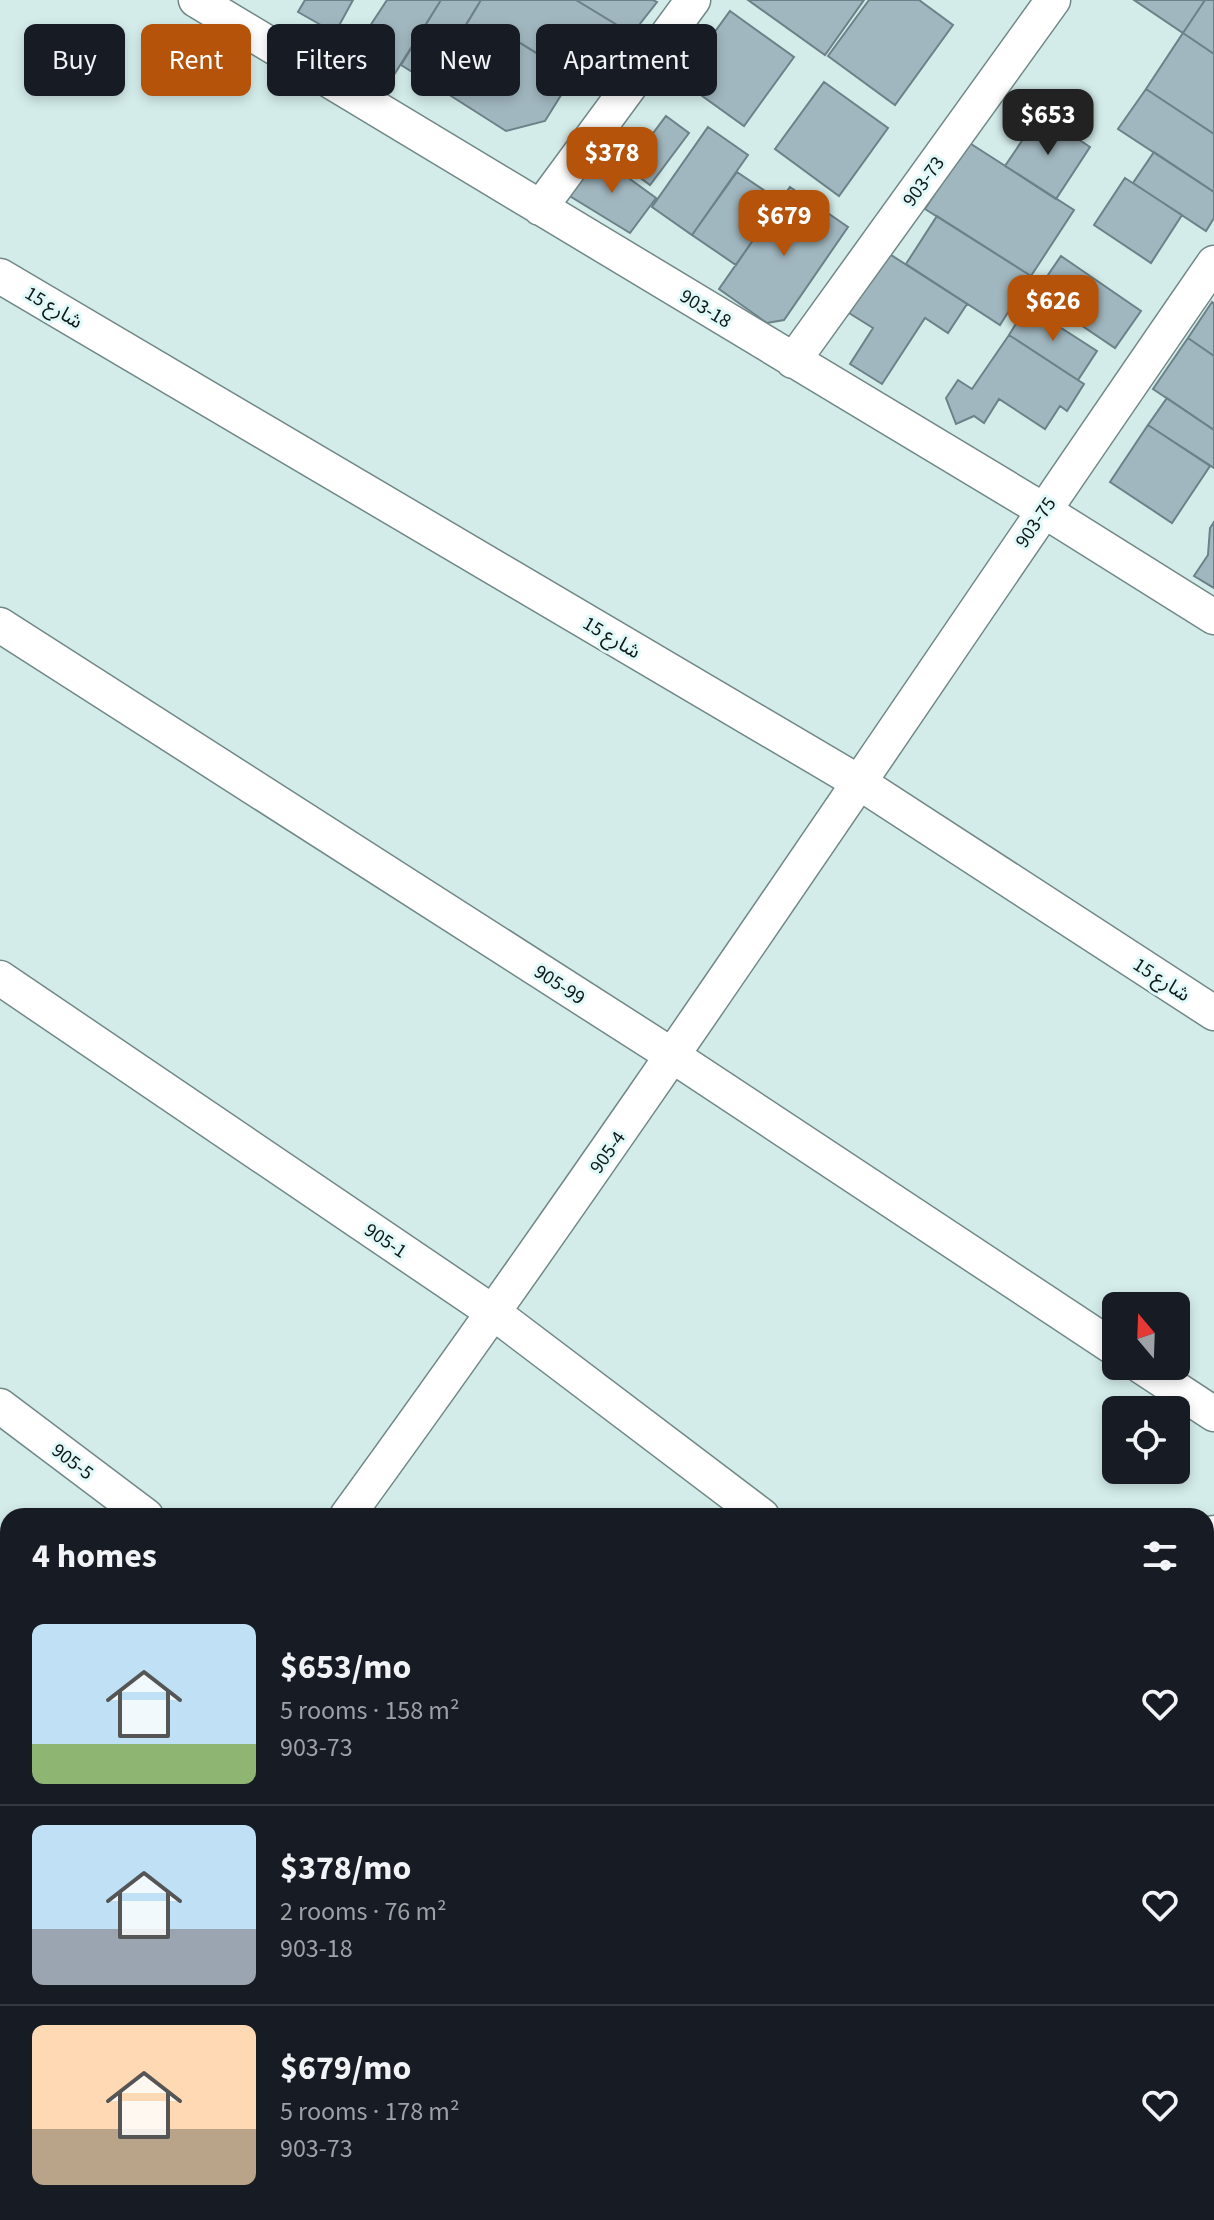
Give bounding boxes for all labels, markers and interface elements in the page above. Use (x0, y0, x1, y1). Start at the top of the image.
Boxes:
chip: Buy (24, 24, 125, 96)
chip: Rent (141, 24, 251, 96)
chip: Filters (267, 24, 395, 96)
chip: New (411, 24, 520, 96)
chip: Apartment (536, 24, 717, 96)
pin: $653 (1001, 89, 1095, 157)
text: $653 (1021, 96, 1075, 133)
pin: $378 (565, 127, 659, 195)
text: $378 (585, 134, 639, 171)
street label: 903-73 (896, 151, 952, 212)
pin: $679 (737, 190, 831, 258)
text: $679 (757, 197, 811, 234)
pin: $626 (1006, 275, 1100, 343)
street label: شارع 15 (19, 280, 88, 336)
street label: 903-18 (674, 282, 737, 335)
text: $626 (1026, 282, 1080, 319)
street label: 903-75 (1009, 492, 1063, 554)
street label: شارع 15 (577, 610, 646, 666)
street label: شارع 15 (1127, 951, 1195, 1009)
street label: 905-99 (528, 958, 591, 1012)
street label: 905-4 (583, 1126, 633, 1179)
street label: 905-1 (359, 1216, 412, 1265)
north arrow (1102, 1292, 1190, 1380)
map controls (1102, 1292, 1190, 1484)
button: locate (1102, 1396, 1190, 1484)
street label: 905-5 (46, 1437, 99, 1487)
text: 4 homes (32, 1532, 157, 1581)
icon: filters (1138, 1534, 1182, 1578)
text: $653/mo (280, 1643, 411, 1692)
icon: home (96, 1656, 192, 1752)
icon: heart (1138, 1682, 1182, 1726)
text: 5 rooms · 158 m² (280, 1692, 459, 1729)
text: 903-73 (280, 1729, 353, 1766)
text: $378/mo (280, 1844, 411, 1893)
icon: home (96, 1857, 192, 1953)
icon: heart (1138, 1883, 1182, 1927)
text: 2 rooms · 76 m² (280, 1893, 447, 1930)
text: 903-18 (280, 1930, 353, 1967)
text: $679/mo (280, 2044, 411, 2093)
icon: home (96, 2057, 192, 2153)
icon: heart (1138, 2083, 1182, 2127)
text: 5 rooms · 178 m² (280, 2093, 459, 2130)
text: 903-73 (280, 2130, 353, 2167)

